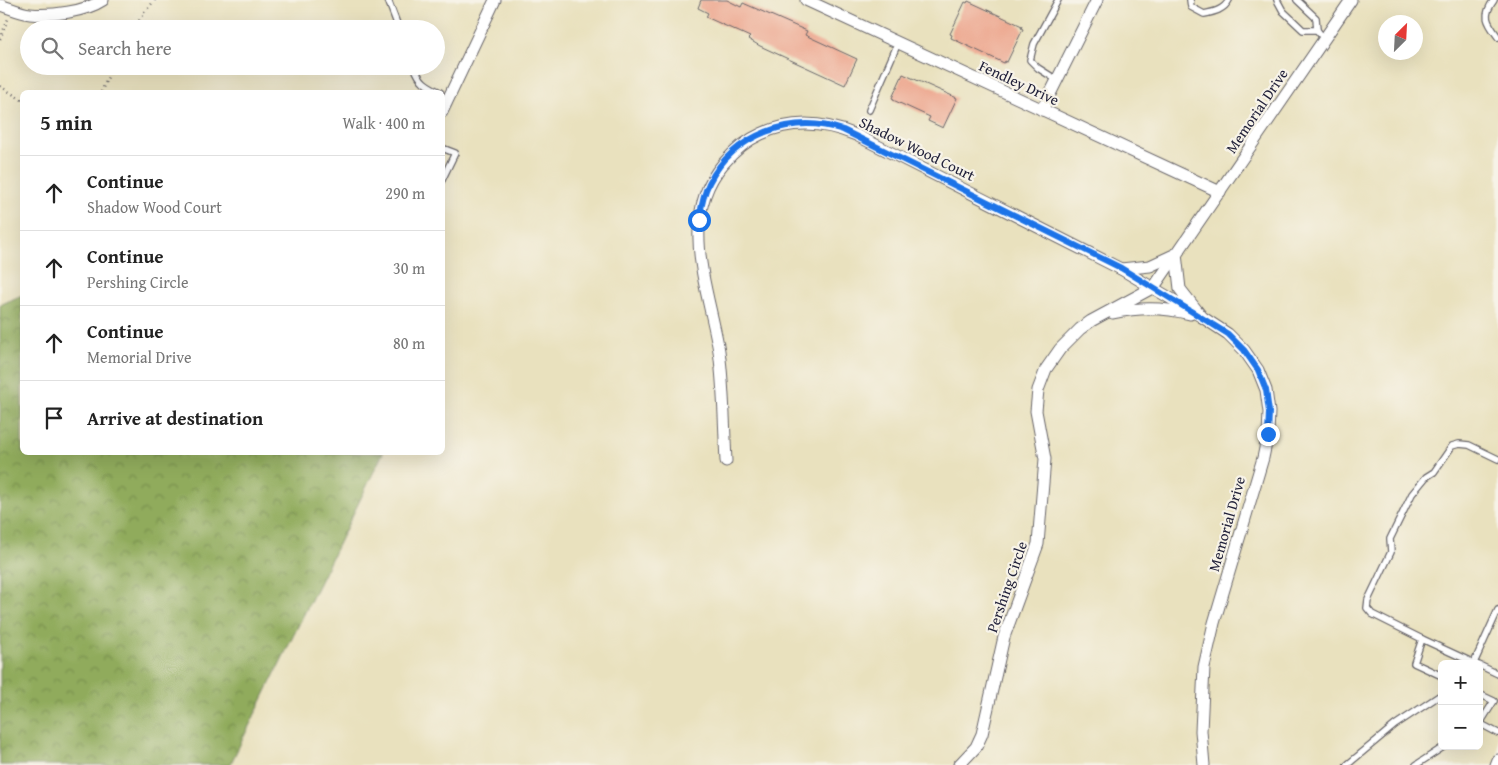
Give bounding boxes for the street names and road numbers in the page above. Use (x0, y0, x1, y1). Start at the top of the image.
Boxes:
street label: Fendley Drive (976, 55, 1063, 110)
street label: Memorial Drive (1221, 64, 1293, 157)
street label: Shadow Wood Court (856, 111, 979, 186)
street label: Memorial Drive (1203, 474, 1250, 574)
street label: Pershing Circle (981, 538, 1032, 635)

